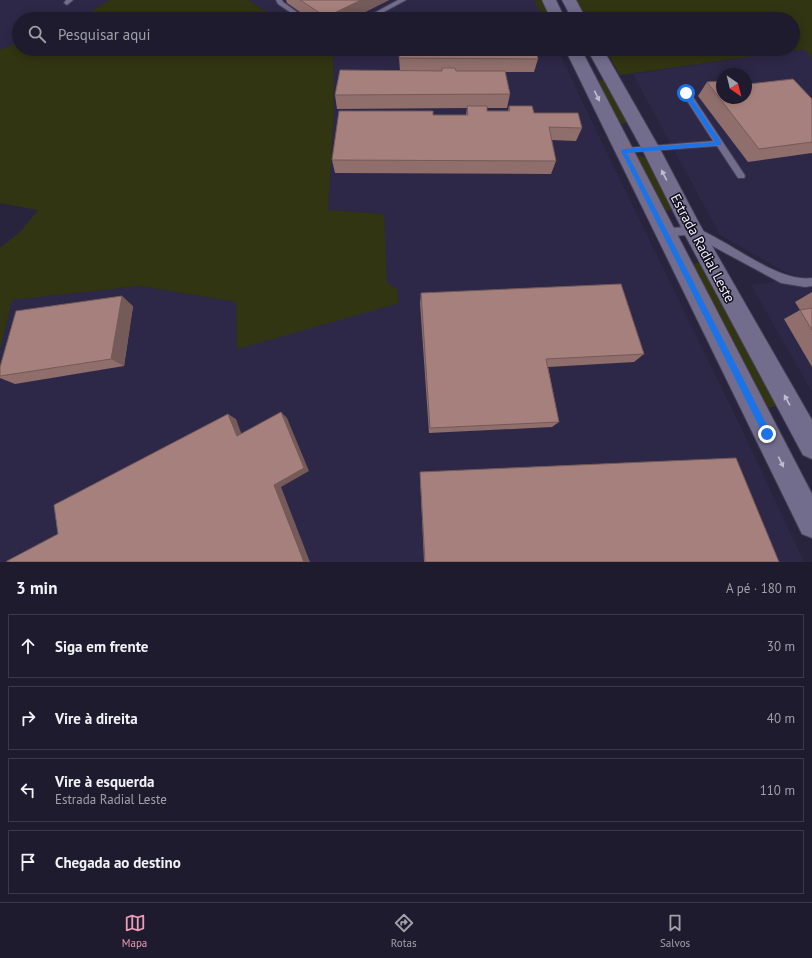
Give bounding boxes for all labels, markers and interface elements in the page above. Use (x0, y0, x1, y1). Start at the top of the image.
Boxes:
search box (12, 12, 800, 56)
icon: search (26, 23, 48, 45)
text: Pesquisar aqui (58, 25, 150, 44)
north arrow (716, 68, 752, 104)
route start (677, 84, 695, 102)
one-way arrow (594, 91, 600, 102)
one-way arrow (661, 169, 667, 181)
street label: Estrada Radial Leste (667, 191, 739, 305)
one-way arrow (783, 394, 790, 406)
route end (758, 425, 776, 443)
one-way arrow (778, 457, 785, 468)
text: 3 min (16, 577, 57, 599)
text: A pé · 180 m (726, 580, 796, 597)
icon: ahead (17, 635, 39, 657)
text: Siga em frente (55, 637, 148, 656)
text: 30 m (767, 638, 795, 655)
icon: right (17, 707, 39, 729)
text: Vire à direita (55, 709, 138, 728)
text: 40 m (767, 710, 795, 727)
text: Vire à esquerda (55, 772, 154, 791)
icon: left (17, 779, 39, 801)
text: 110 m (760, 782, 795, 799)
text: Estrada Radial Leste (55, 791, 167, 808)
icon: arrive (17, 851, 39, 873)
text: Chegada ao destino (55, 853, 181, 872)
tab: Mapa (122, 912, 147, 950)
tab: Rotas (391, 912, 417, 950)
tab: Salvos (660, 912, 690, 950)

